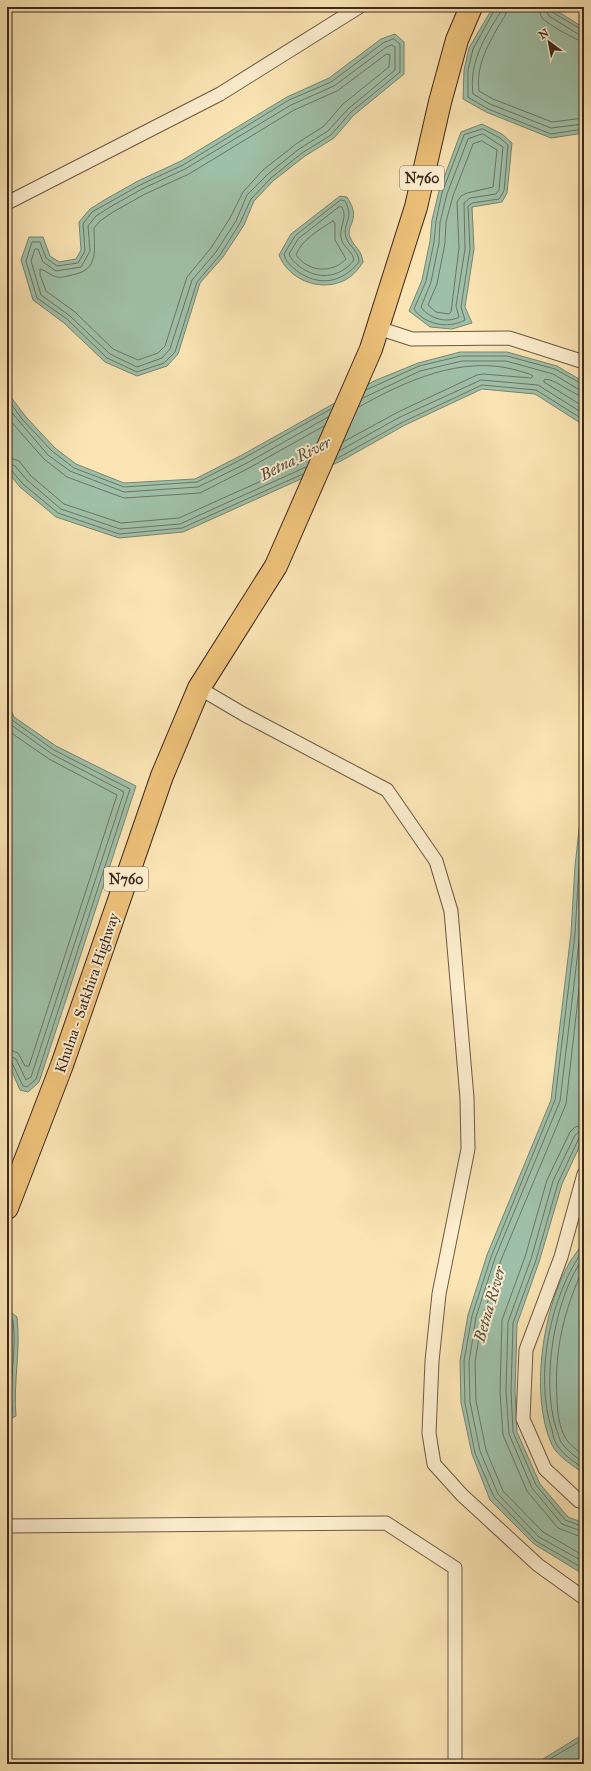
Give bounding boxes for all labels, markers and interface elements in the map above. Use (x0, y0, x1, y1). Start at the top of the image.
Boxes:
north arrow (529, 22, 569, 62)
text: N (537, 26, 552, 42)
road number: N760 (400, 166, 444, 190)
water label: Betna River (255, 432, 335, 485)
road number: N760 (104, 867, 148, 891)
street label: Khulna - Satkhira Highway (51, 910, 123, 1075)
water label: Betna River (469, 1263, 510, 1345)

